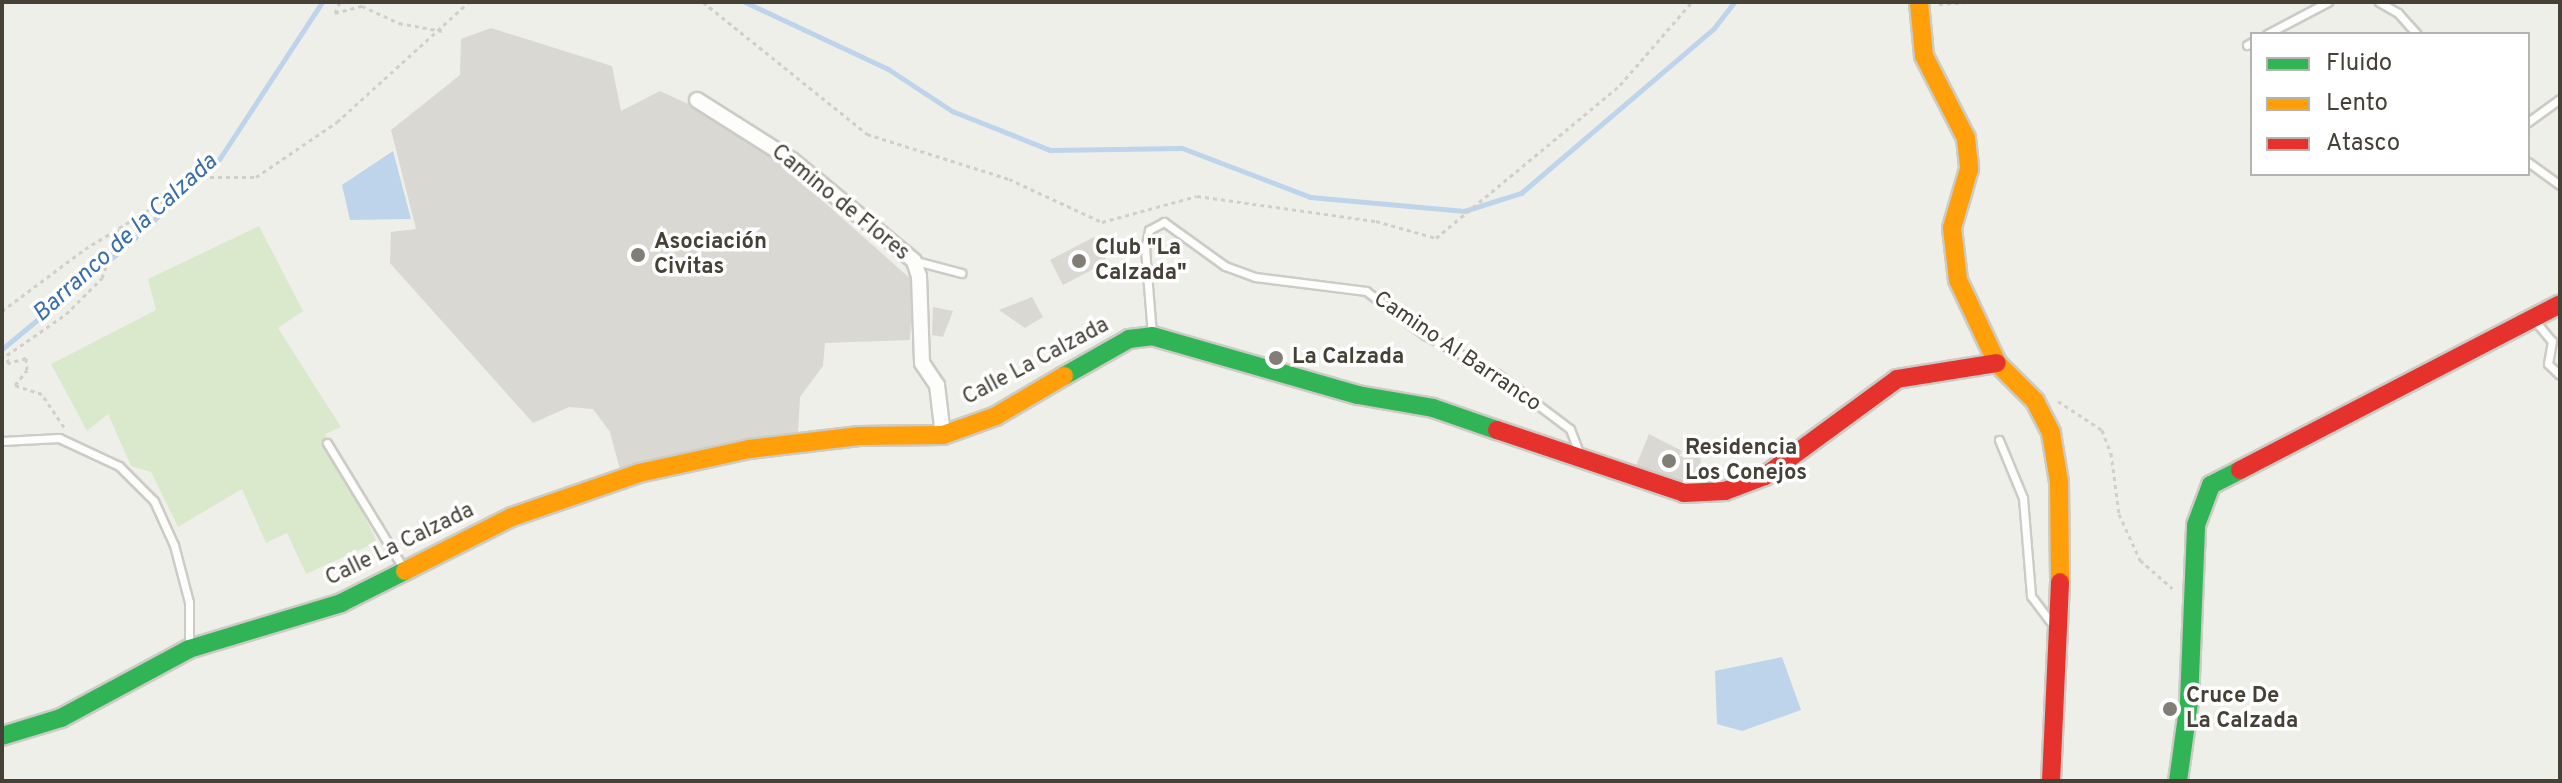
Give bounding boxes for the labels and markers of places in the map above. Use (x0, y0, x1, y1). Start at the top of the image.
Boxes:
place label: Asociación Civitas (654, 229, 767, 280)
place label: Club "La Calzada" (1095, 235, 1187, 286)
marker: Asociación Civitas (629, 246, 647, 264)
marker: Club "La Calzada" (1070, 252, 1088, 270)
place label: La Calzada (1292, 345, 1404, 371)
marker: La Calzada (1267, 349, 1285, 367)
place label: Residencia Los Conejos (1685, 435, 1807, 486)
marker: Residencia Los Conejos (1660, 452, 1678, 470)
place label: Cruce De La Calzada (2186, 683, 2298, 734)
marker: Cruce De La Calzada (2161, 700, 2179, 718)

